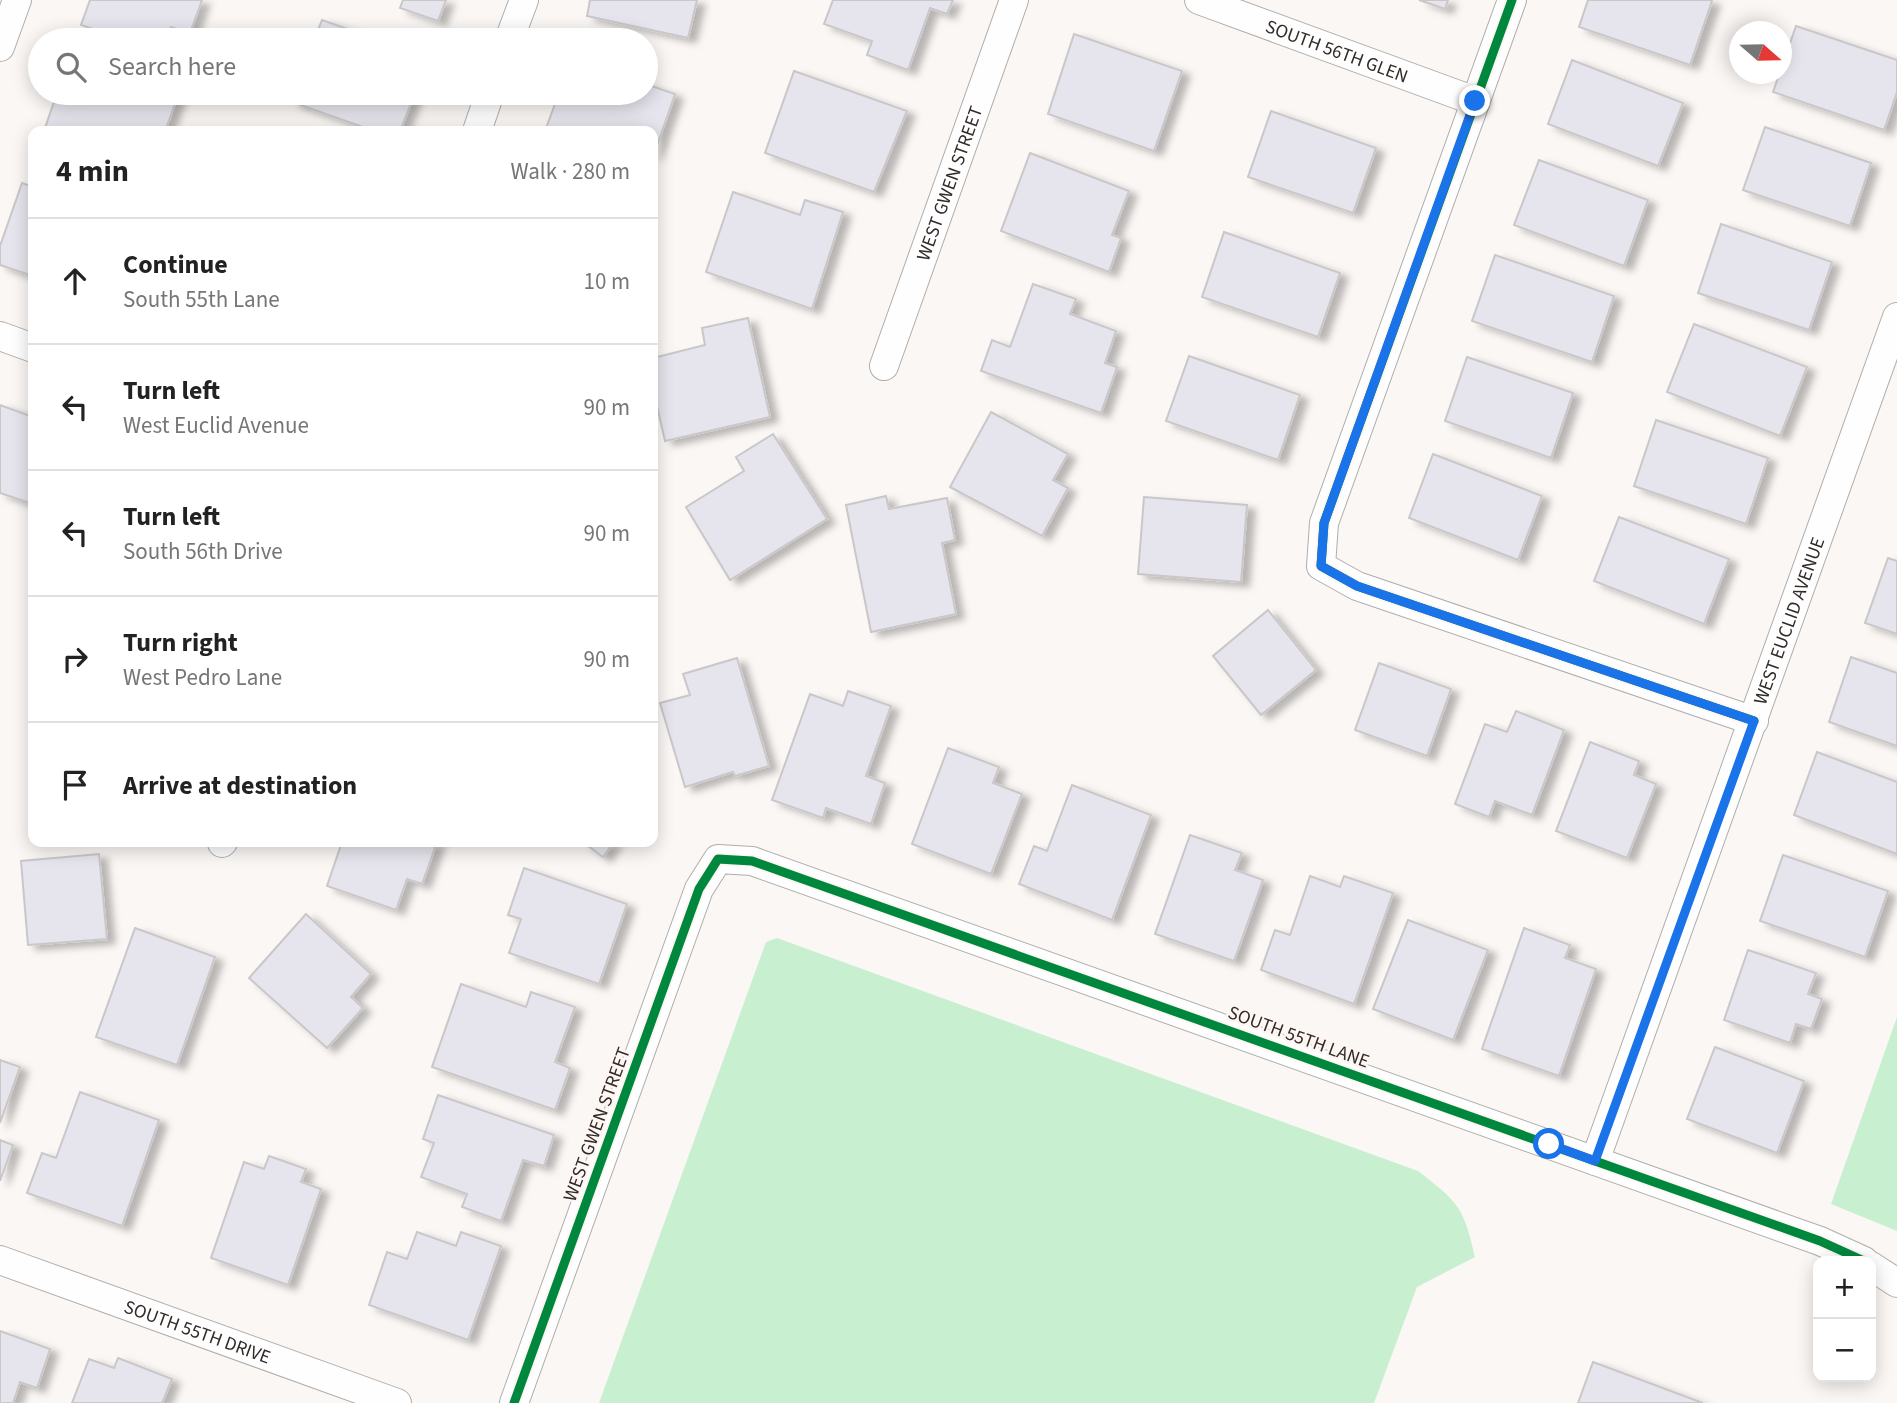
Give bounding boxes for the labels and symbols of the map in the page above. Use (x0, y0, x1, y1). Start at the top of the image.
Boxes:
street label: SOUTH 56TH GLEN (1261, 13, 1412, 90)
north arrow (1729, 21, 1792, 84)
route end (1459, 85, 1490, 116)
street label: WEST GWEN STREET (910, 103, 990, 265)
street label: WEST EUCLID AVENUE (1747, 534, 1832, 708)
street label: SOUTH 55TH LANE (1224, 999, 1373, 1076)
street label: WEST GWEN STREET (557, 1044, 638, 1205)
route start (1533, 1128, 1564, 1159)
street label: SOUTH 55TH DRIVE (120, 1294, 274, 1371)

